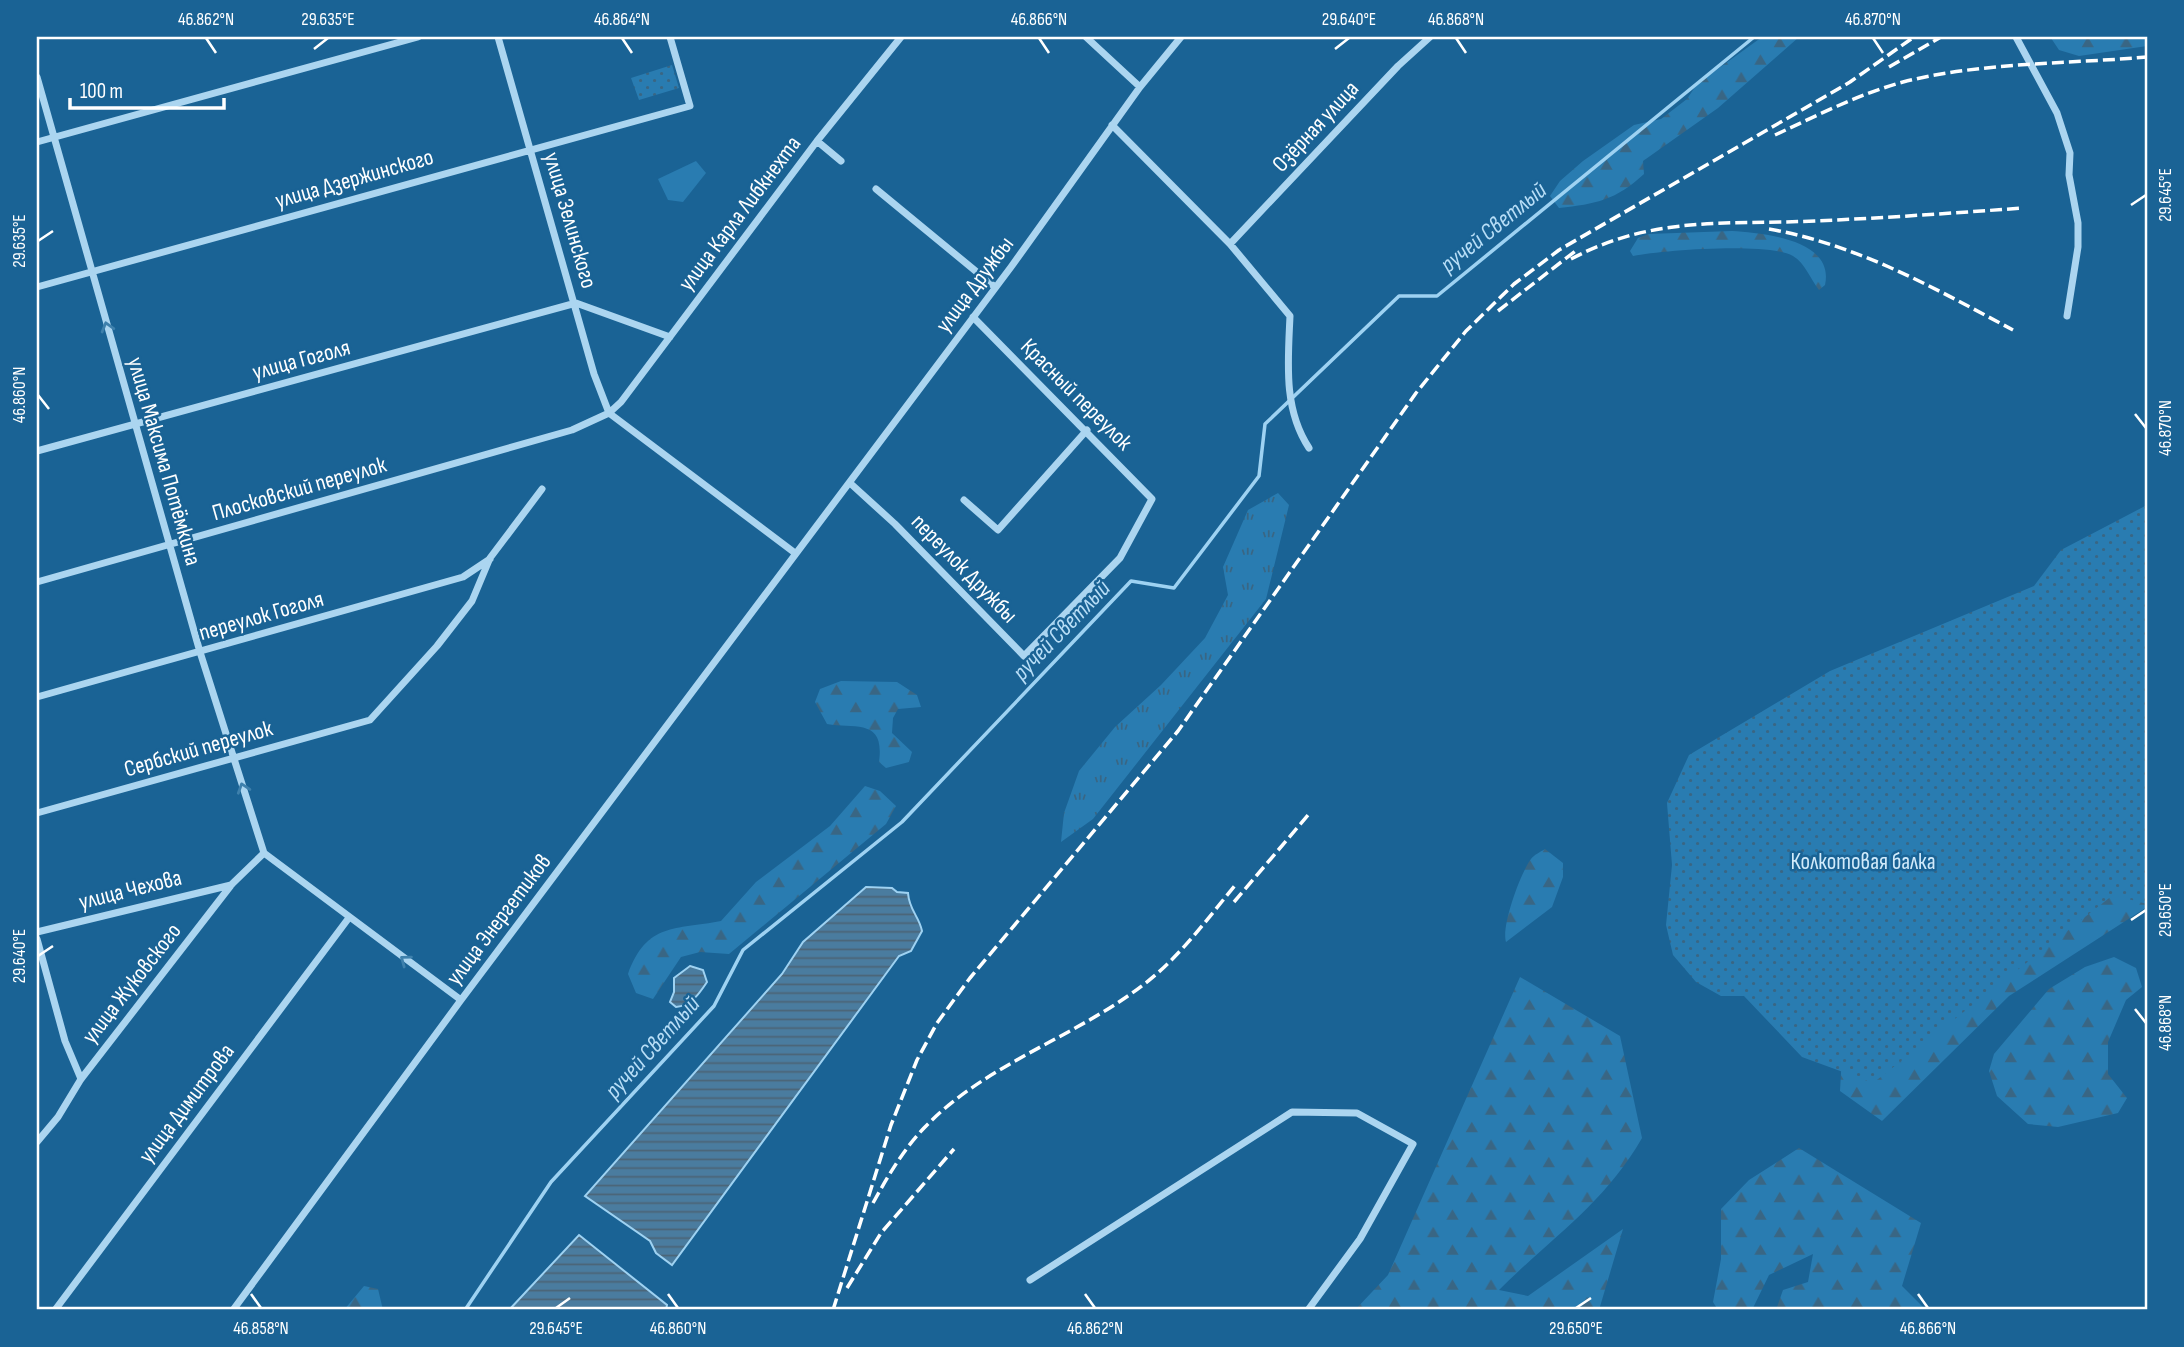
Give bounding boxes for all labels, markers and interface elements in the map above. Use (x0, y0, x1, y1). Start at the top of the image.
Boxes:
text: 46.862°N (178, 9, 234, 30)
text: 29.635°E (301, 9, 355, 30)
text: 46.864°N (594, 9, 650, 30)
text: 46.866°N (1011, 9, 1067, 30)
text: 29.640°E (1322, 9, 1376, 30)
text: 46.868°N (1428, 9, 1484, 30)
text: 46.870°N (1845, 9, 1901, 30)
scale bar (70, 66, 224, 110)
street label: Озёрная улица (1266, 75, 1365, 178)
text: 100 m (80, 79, 123, 104)
street label: улица Карла Либкнехта (672, 131, 807, 297)
street label: улица Дзержинского (272, 143, 437, 215)
street label: улица Зелинского (537, 149, 603, 292)
text: 29.645°E (2155, 168, 2176, 222)
water label: ручей Светлый (1434, 176, 1552, 280)
text: 29.635°E (9, 214, 30, 268)
street label: улица Дружбы (930, 231, 1020, 338)
one-way arrow (101, 321, 115, 333)
street label: улица Гоголя (249, 333, 353, 386)
street label: Красный переулок (1015, 333, 1138, 457)
street label: улица Максима Потёмкина (121, 354, 207, 569)
text: 46.860°N (9, 367, 30, 423)
text: 46.870°N (2155, 400, 2176, 456)
street label: Плосковский переулок (209, 451, 390, 527)
street label: переулок Дружбы (905, 508, 1023, 629)
water label: ручей Светлый (1006, 574, 1116, 687)
street label: переулок Гоголя (196, 585, 327, 647)
street label: Сербский переулок (121, 714, 276, 784)
one-way arrow (237, 782, 252, 794)
street label: улица Энергетиков (440, 848, 557, 991)
park label: Колкотовая балка (1790, 848, 1936, 876)
street label: улица Чехова (76, 864, 185, 916)
text: 29.650°E (2155, 883, 2176, 937)
street label: улица Жуковского (76, 918, 187, 1049)
text: 29.640°E (9, 929, 30, 983)
one-way arrow (400, 956, 413, 968)
water label: ручей Светлый (598, 990, 706, 1105)
text: 46.868°N (2155, 995, 2176, 1051)
street label: улица Димитрова (133, 1038, 241, 1169)
text: 46.858°N (233, 1318, 289, 1339)
text: 29.645°E (529, 1318, 583, 1339)
text: 46.860°N (650, 1318, 706, 1339)
text: 46.862°N (1067, 1318, 1123, 1339)
text: 29.650°E (1549, 1318, 1603, 1339)
text: 46.866°N (1900, 1318, 1956, 1339)

